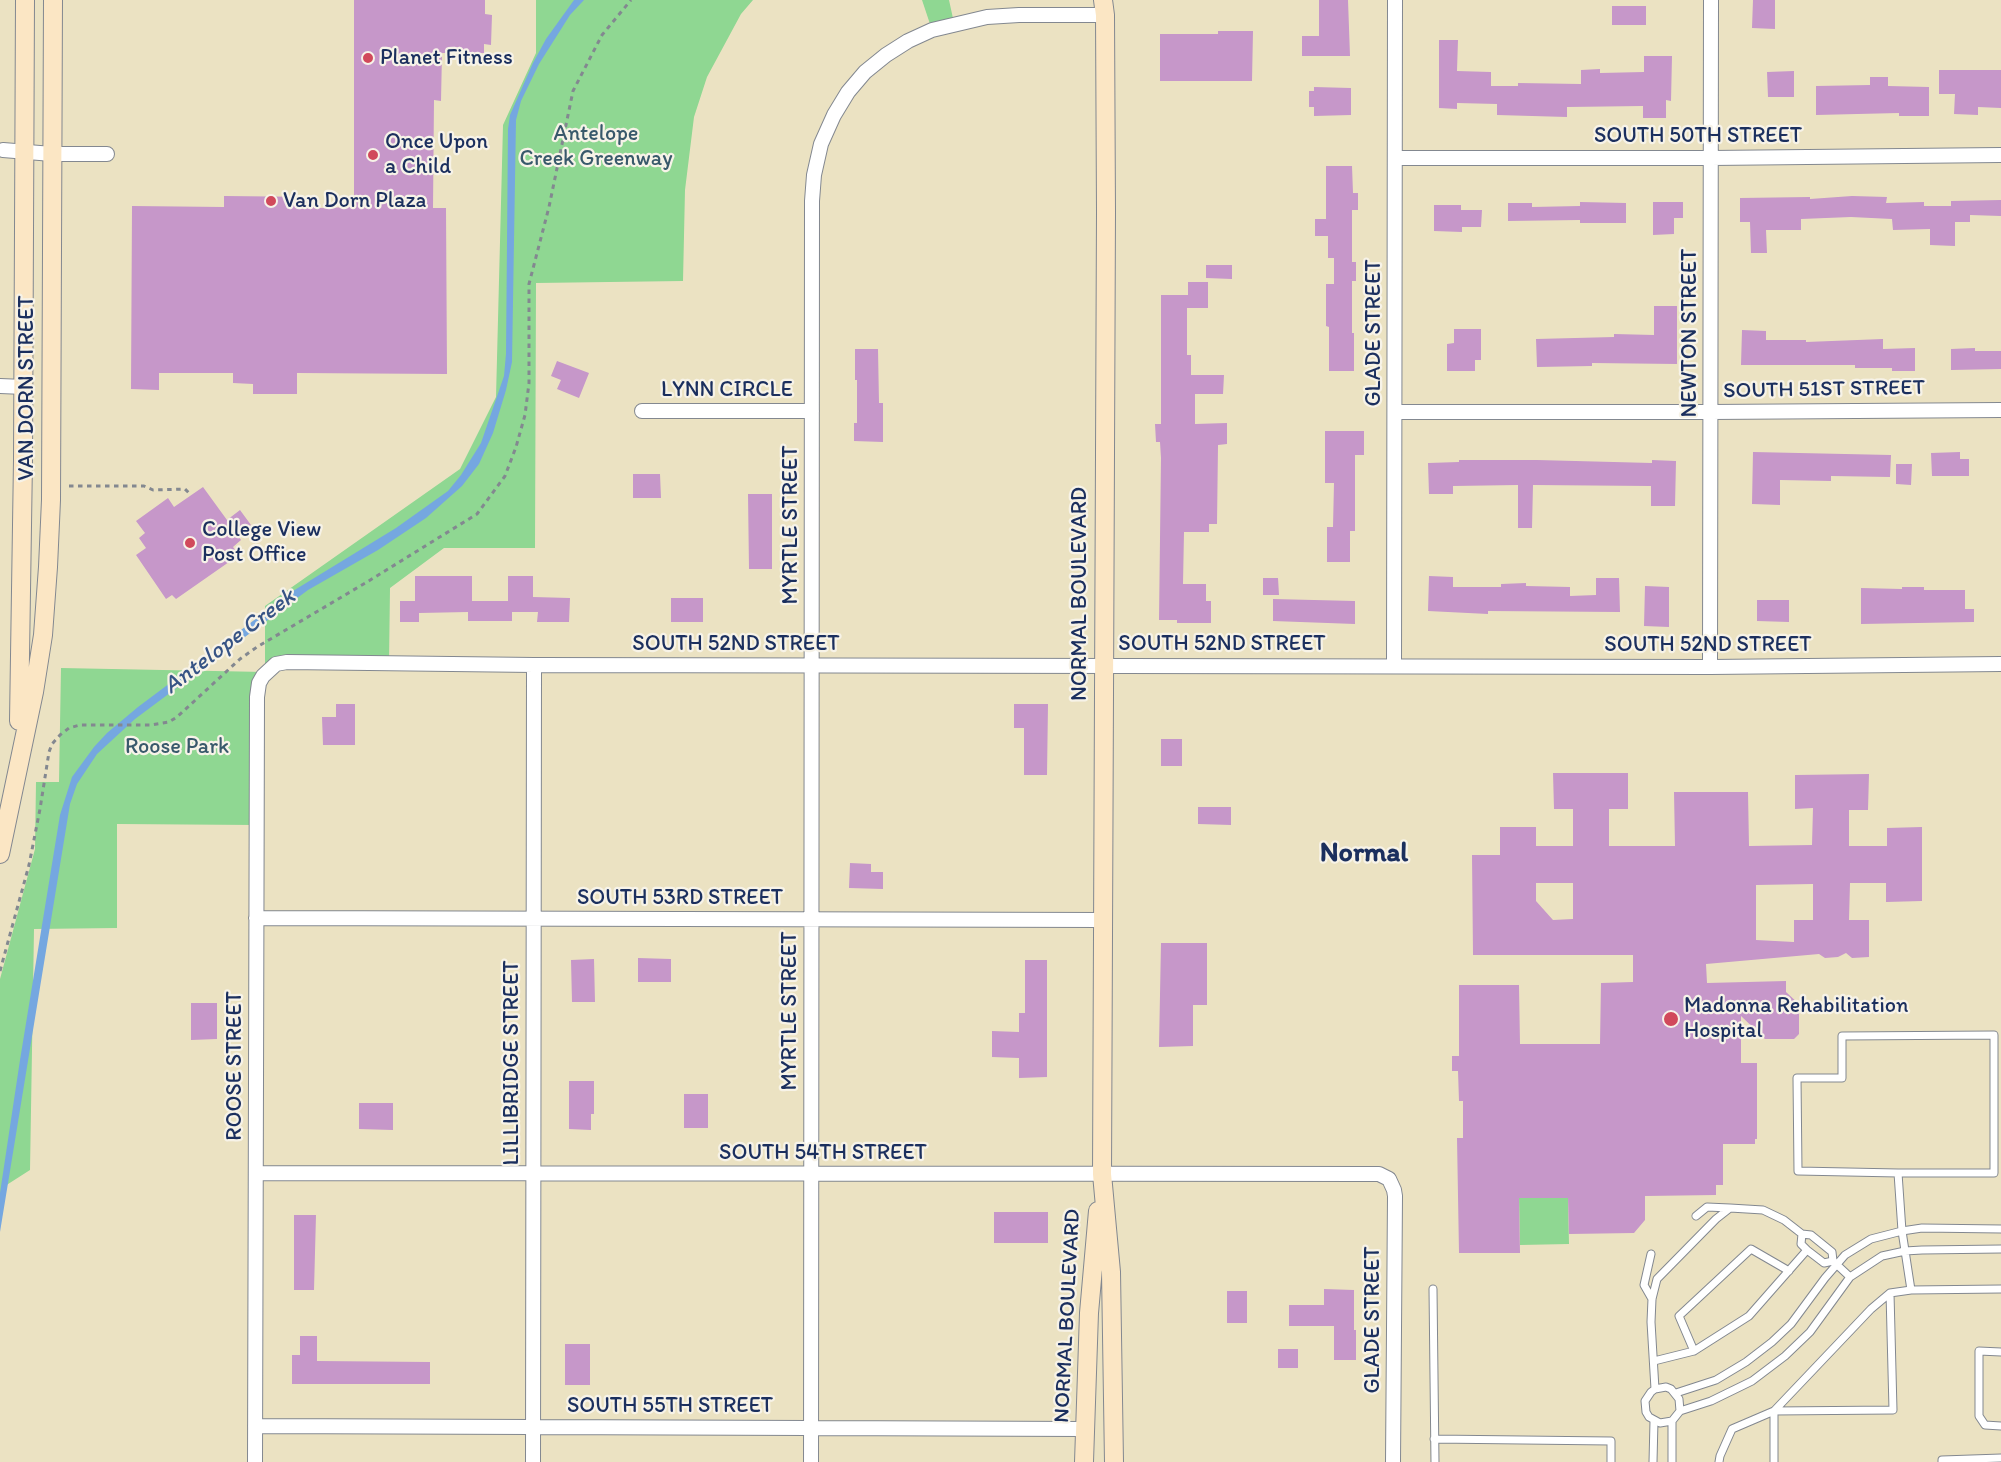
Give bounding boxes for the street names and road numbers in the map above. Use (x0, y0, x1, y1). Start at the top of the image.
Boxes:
street label: SOUTH 50TH STREET (1594, 123, 1802, 149)
street label: NEWTON STREET (1677, 249, 1703, 417)
street label: GLADE STREET (1361, 259, 1387, 407)
street label: VAN DORN STREET (14, 295, 40, 481)
street label: SOUTH 51ST STREET (1723, 375, 1925, 405)
street label: LYNN CIRCLE (661, 377, 793, 403)
street label: MYRTLE STREET (778, 446, 804, 604)
street label: NORMAL BOULEVARD (1067, 487, 1093, 701)
street label: SOUTH 52ND STREET (632, 631, 840, 657)
street label: SOUTH 52ND STREET (1118, 631, 1326, 657)
street label: SOUTH 52ND STREET (1604, 632, 1812, 658)
street label: SOUTH 53RD STREET (577, 885, 783, 911)
street label: MYRTLE STREET (777, 932, 803, 1090)
street label: LILLIBRIDGE STREET (499, 960, 525, 1166)
street label: ROOSE STREET (222, 991, 248, 1141)
street label: SOUTH 54TH STREET (719, 1140, 927, 1166)
street label: NORMAL BOULEVARD (1049, 1208, 1087, 1424)
street label: GLADE STREET (1360, 1246, 1386, 1394)
street label: SOUTH 55TH STREET (567, 1393, 773, 1419)

